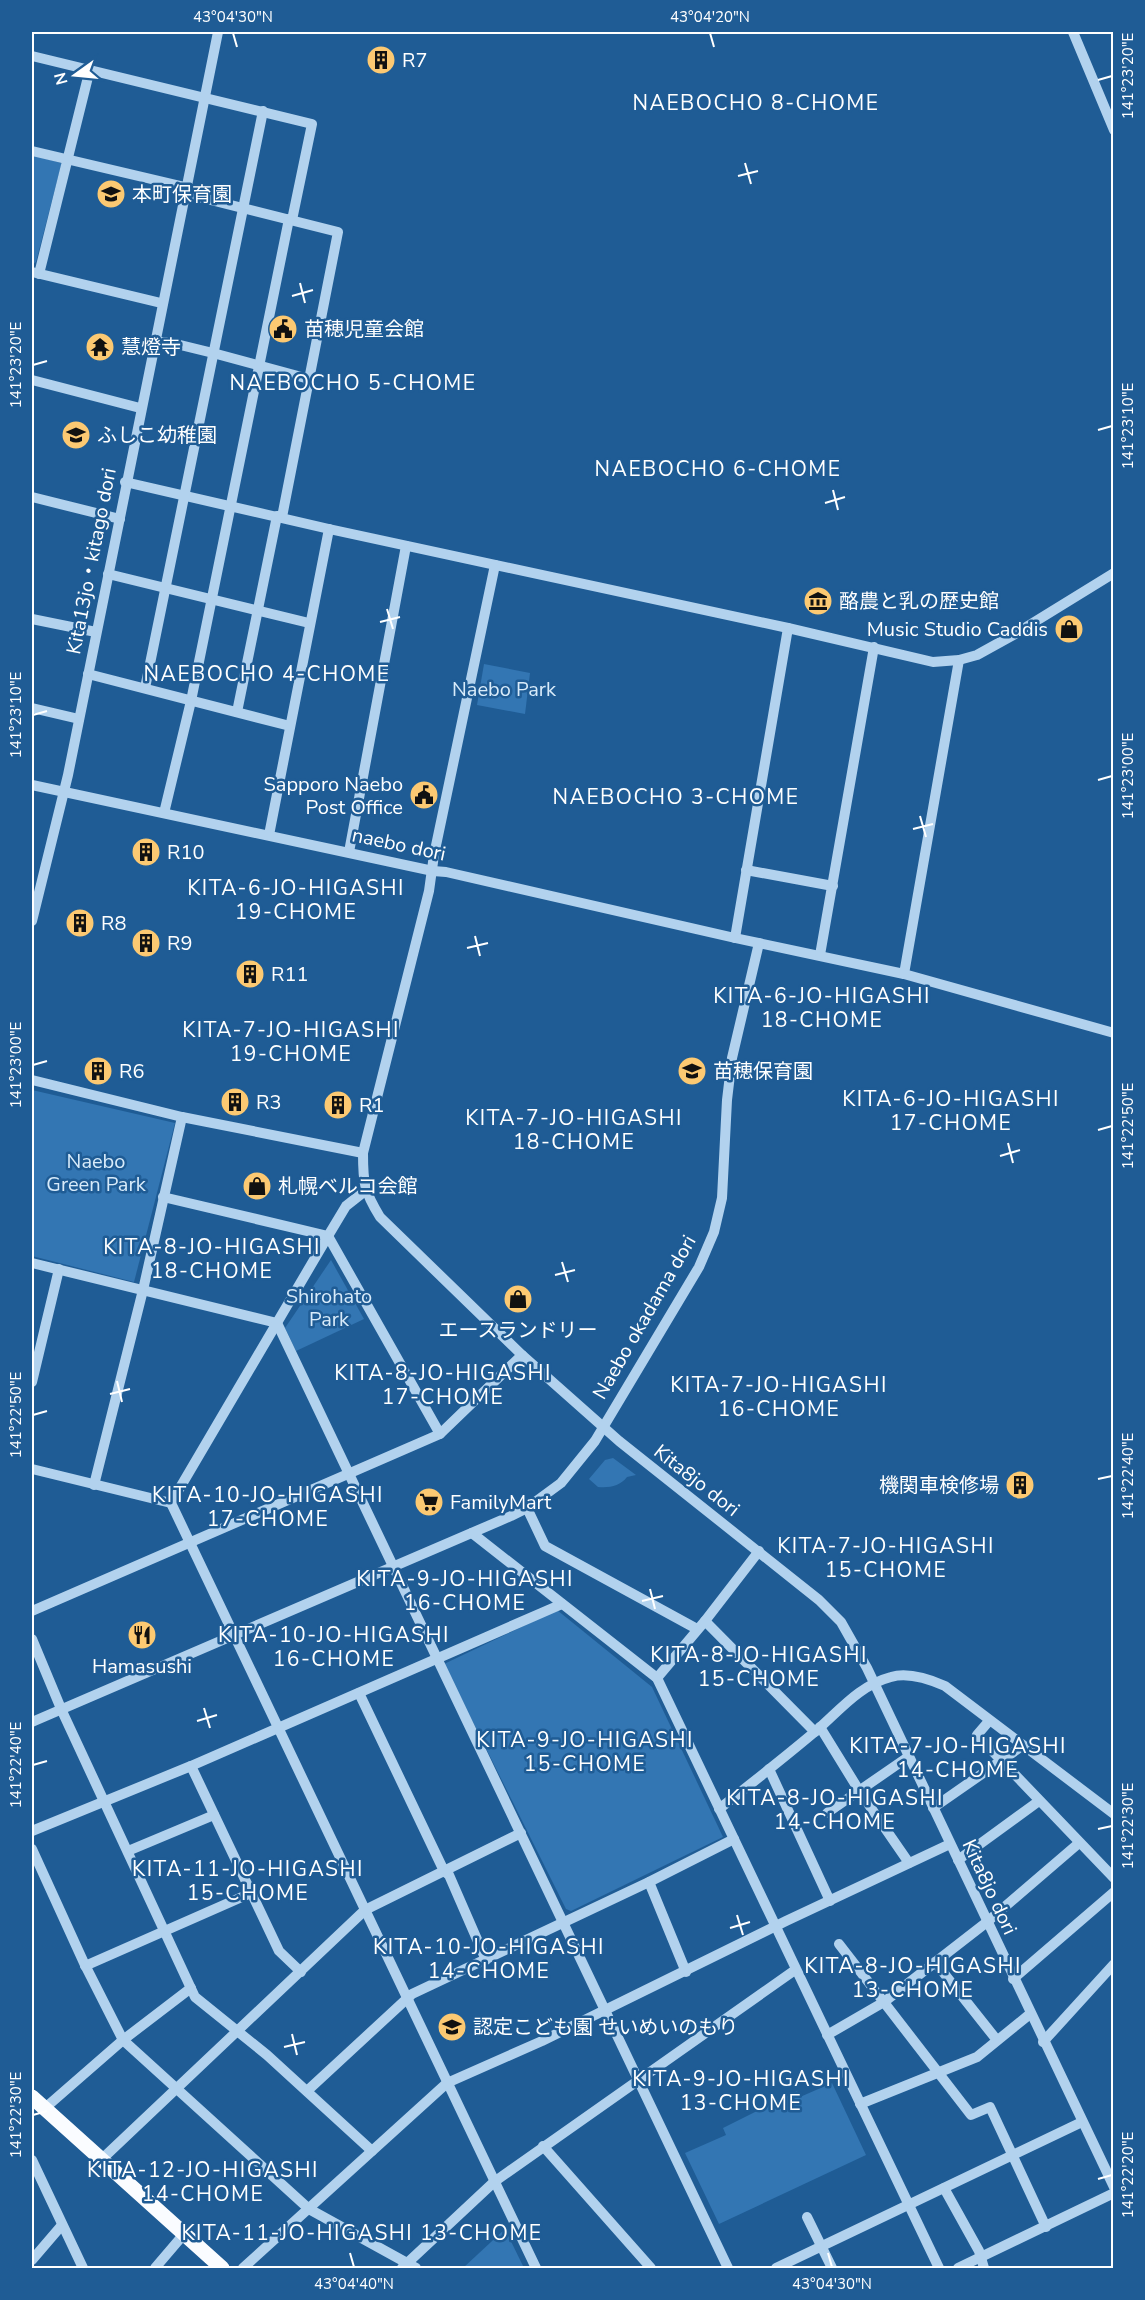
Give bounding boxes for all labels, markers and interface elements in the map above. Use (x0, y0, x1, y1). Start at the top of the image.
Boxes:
text: 43°04'30"N (193, 7, 273, 27)
text: 43°04'20"N (670, 7, 750, 27)
text: 141°23'20"E (1118, 33, 1138, 119)
building icon: R7 (365, 44, 397, 76)
north arrow (45, 45, 105, 105)
place label: R7 (402, 47, 427, 74)
text: N (49, 70, 74, 87)
district label: NAEBOCHO 8-CHOME (633, 89, 879, 117)
school or university icon: 本町保育園 (95, 178, 127, 210)
place label: 本町保育園 (132, 181, 232, 208)
public building icon: 苗穂児童会館 (267, 313, 299, 345)
place label: 苗穂児童会館 (304, 316, 424, 343)
text: 141°23'20"E (6, 322, 26, 408)
temple icon: 慧燈寺 (84, 331, 116, 363)
place label: 慧燈寺 (121, 334, 181, 361)
district label: NAEBOCHO 5-CHOME (230, 369, 476, 397)
text: 141°23'10"E (1118, 383, 1138, 469)
school or university icon: ふしこ幼稚園 (60, 419, 92, 451)
place label: ふしこ幼稚園 (97, 422, 217, 449)
district label: NAEBOCHO 6-CHOME (595, 455, 841, 483)
street label: Kita13jo・kitago dori (60, 466, 123, 657)
museum icon: 酪農と乳の歴史館 (802, 585, 834, 617)
place label: 酪農と乳の歴史館 (839, 588, 999, 615)
shop icon: Music Studio Caddis (1053, 613, 1085, 645)
place label: Music Studio Caddis (867, 616, 1048, 643)
district label: NAEBOCHO 4-CHOME (144, 660, 390, 688)
text: 141°23'10"E (6, 672, 26, 758)
park label: Naebo Park (452, 676, 557, 703)
text: 141°23'00"E (1118, 733, 1138, 819)
place label: Sapporo Naebo Post Office (264, 771, 403, 821)
public building icon: Sapporo Naebo Post Office (408, 779, 440, 811)
district label: NAEBOCHO 3-CHOME (553, 783, 799, 811)
street label: naebo dori (350, 821, 448, 868)
building icon: R10 (130, 836, 162, 868)
place label: R10 (167, 839, 204, 866)
district label: KITA-6-JO-HIGASHI 19-CHOME (187, 874, 405, 926)
building icon: R8 (64, 907, 96, 939)
place label: R8 (101, 910, 126, 937)
building icon: R9 (130, 927, 162, 959)
place label: R9 (167, 930, 192, 957)
building icon: R11 (234, 958, 266, 990)
place label: R11 (271, 961, 308, 988)
district label: KITA-6-JO-HIGASHI 18-CHOME (713, 982, 931, 1034)
district label: KITA-7-JO-HIGASHI 19-CHOME (182, 1016, 400, 1068)
text: 141°23'00"E (6, 1022, 26, 1108)
building icon: R6 (82, 1055, 114, 1087)
school or university icon: 苗穂保育園 (676, 1055, 708, 1087)
place label: R6 (119, 1058, 144, 1085)
place label: 苗穂保育園 (713, 1058, 813, 1085)
text: 141°22'50"E (1118, 1083, 1138, 1169)
district label: KITA-6-JO-HIGASHI 17-CHOME (842, 1085, 1060, 1137)
building icon: R3 (219, 1086, 251, 1118)
place label: R3 (256, 1089, 281, 1116)
building icon: R1 (322, 1089, 354, 1121)
place label: R1 (359, 1092, 384, 1119)
district label: KITA-7-JO-HIGASHI 18-CHOME (465, 1104, 683, 1156)
park label: Naebo Green Park (46, 1148, 147, 1198)
shop icon: 札幌ベルコ会館 (241, 1170, 273, 1202)
place label: 札幌ベルコ会館 (278, 1173, 418, 1200)
street label: Naebo okadama dori (586, 1230, 702, 1404)
district label: KITA-8-JO-HIGASHI 18-CHOME (103, 1233, 321, 1285)
park label: Shirohato Park (286, 1283, 372, 1333)
shop icon: エースランドリー (502, 1283, 534, 1315)
place label: エースランドリー (439, 1317, 598, 1344)
district label: KITA-8-JO-HIGASHI 17-CHOME (334, 1359, 552, 1411)
district label: KITA-7-JO-HIGASHI 16-CHOME (670, 1371, 888, 1423)
text: 141°22'50"E (6, 1372, 26, 1458)
text: 141°22'40"E (1118, 1433, 1138, 1519)
street label: Kita8jo dori (648, 1438, 745, 1523)
building icon: 機関車検修場 (1004, 1469, 1036, 1501)
place label: 機関車検修場 (879, 1472, 999, 1499)
district label: KITA-10-JO-HIGASHI 17-CHOME (152, 1481, 384, 1533)
supermarket icon: FamilyMart (413, 1486, 445, 1518)
place label: FamilyMart (450, 1489, 552, 1516)
district label: KITA-7-JO-HIGASHI 15-CHOME (777, 1532, 995, 1584)
district label: KITA-9-JO-HIGASHI 16-CHOME (356, 1565, 574, 1617)
restaurant icon: Hamasushi (126, 1619, 158, 1651)
district label: KITA-10-JO-HIGASHI 16-CHOME (218, 1621, 450, 1673)
district label: KITA-8-JO-HIGASHI 15-CHOME (650, 1641, 868, 1693)
place label: Hamasushi (92, 1653, 192, 1680)
text: 141°22'40"E (6, 1722, 26, 1808)
district label: KITA-9-JO-HIGASHI 15-CHOME (476, 1726, 694, 1778)
district label: KITA-7-JO-HIGASHI 14-CHOME (849, 1732, 1067, 1784)
text: 141°22'30"E (1118, 1783, 1138, 1869)
district label: KITA-8-JO-HIGASHI 14-CHOME (726, 1784, 944, 1836)
street label: Kita8jo dori (956, 1835, 1023, 1939)
district label: KITA-11-JO-HIGASHI 15-CHOME (132, 1855, 364, 1907)
district label: KITA-10-JO-HIGASHI 14-CHOME (373, 1933, 605, 1985)
district label: KITA-8-JO-HIGASHI 13-CHOME (804, 1952, 1022, 2004)
school or university icon: 認定こども園 せいめいのもり (436, 2011, 468, 2043)
place label: 認定こども園 せいめいのもり (473, 2014, 738, 2041)
district label: KITA-9-JO-HIGASHI 13-CHOME (632, 2065, 850, 2117)
text: 141°22'30"E (6, 2072, 26, 2158)
text: 141°22'20"E (1118, 2132, 1138, 2218)
district label: KITA-12-JO-HIGASHI 14-CHOME (87, 2156, 319, 2208)
district label: KITA-11-JO-HIGASHI 13-CHOME (181, 2219, 543, 2247)
text: 43°04'40"N (314, 2274, 394, 2294)
text: 43°04'30"N (792, 2274, 872, 2294)

